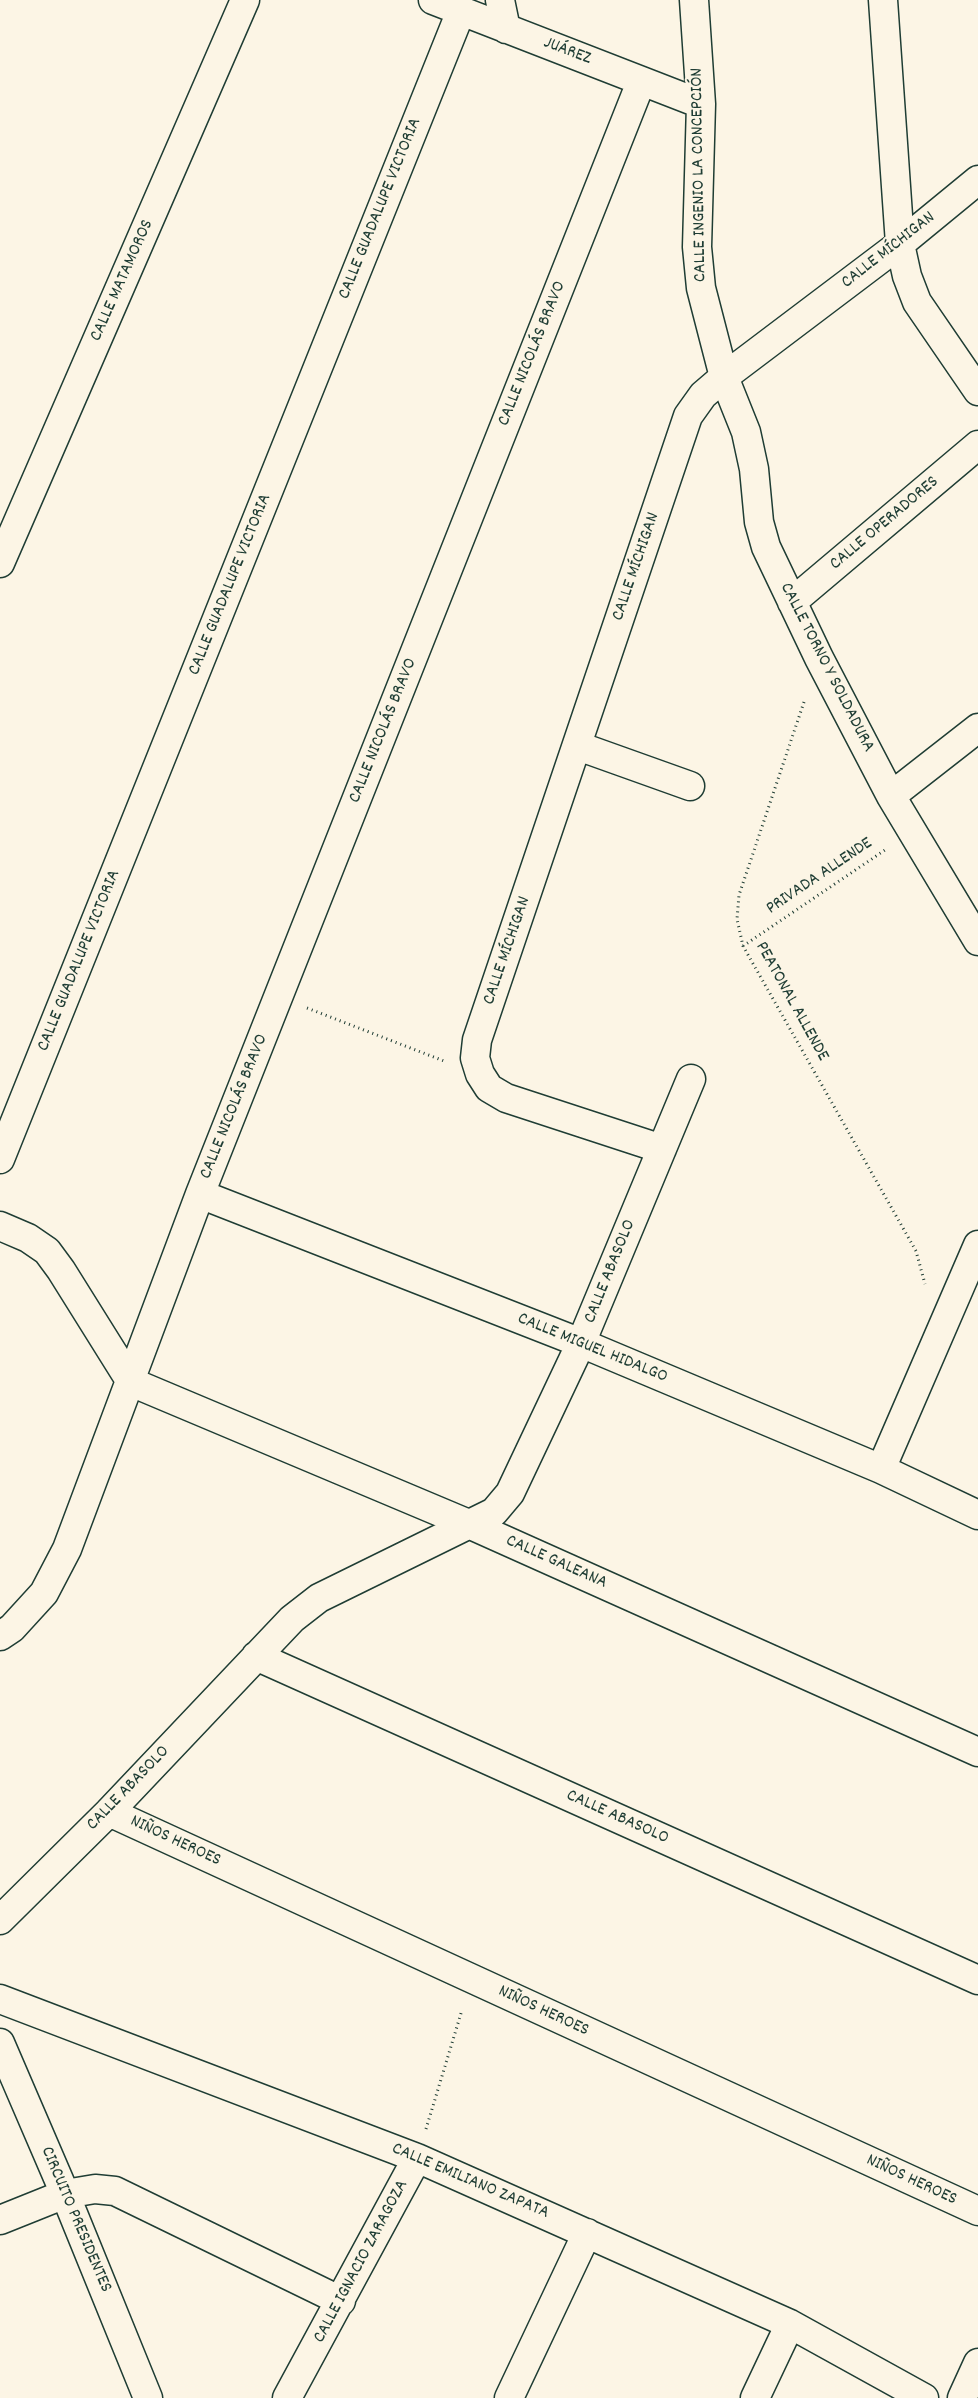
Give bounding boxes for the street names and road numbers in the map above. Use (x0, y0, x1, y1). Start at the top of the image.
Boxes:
street label: JUÁREZ (540, 33, 594, 71)
street label: CALLE INGENIO LA CONCEPCIÓN (687, 68, 713, 282)
street label: CALLE GUADALUPE VICTORIA (335, 115, 427, 303)
street label: CALLE MÍCHIGAN (838, 208, 940, 294)
street label: CALLE MATAMOROS (86, 217, 160, 345)
street label: CALLE NICOLÁS BRAVO (494, 278, 572, 430)
street label: CALLE OPERADORES (826, 472, 944, 576)
street label: CALLE GUADALUPE VICTORIA (185, 491, 277, 679)
street label: CALLE MÍCHIGAN (608, 510, 666, 624)
street label: CALLE TORNO Y SOLDADURA (774, 580, 878, 756)
street label: CALLE NICOLÁS BRAVO (345, 655, 423, 807)
street label: PRIVADA ALLENDE (763, 834, 877, 920)
street label: CALLE GUADALUPE VICTORIA (34, 867, 126, 1055)
street label: CALLE MÍCHIGAN (479, 894, 537, 1008)
street label: PEATONAL ALLENDE (749, 939, 833, 1065)
street label: CALLE NICOLÁS BRAVO (196, 1031, 274, 1183)
street label: CALLE ABASOLO (580, 1217, 642, 1327)
street label: CALLE MIGUEL HIDALGO (514, 1309, 670, 1389)
street label: CALLE GALEANA (502, 1531, 610, 1595)
street label: CALLE ABASOLO (83, 1742, 175, 1836)
street label: CALLE ABASOLO (562, 1786, 672, 1850)
street label: NIÑOS HEROES (126, 1812, 224, 1872)
street label: NIÑOS HEROES (494, 1982, 592, 2042)
street label: CALLE EMILIANO ZAPATA (388, 2139, 552, 2225)
street label: CIRCUITO PRESIDENTES (35, 2144, 115, 2296)
street label: NIÑOS HEROES (862, 2151, 960, 2211)
street label: CALLE IGNACIO ZARAGOZA (310, 2177, 414, 2347)

